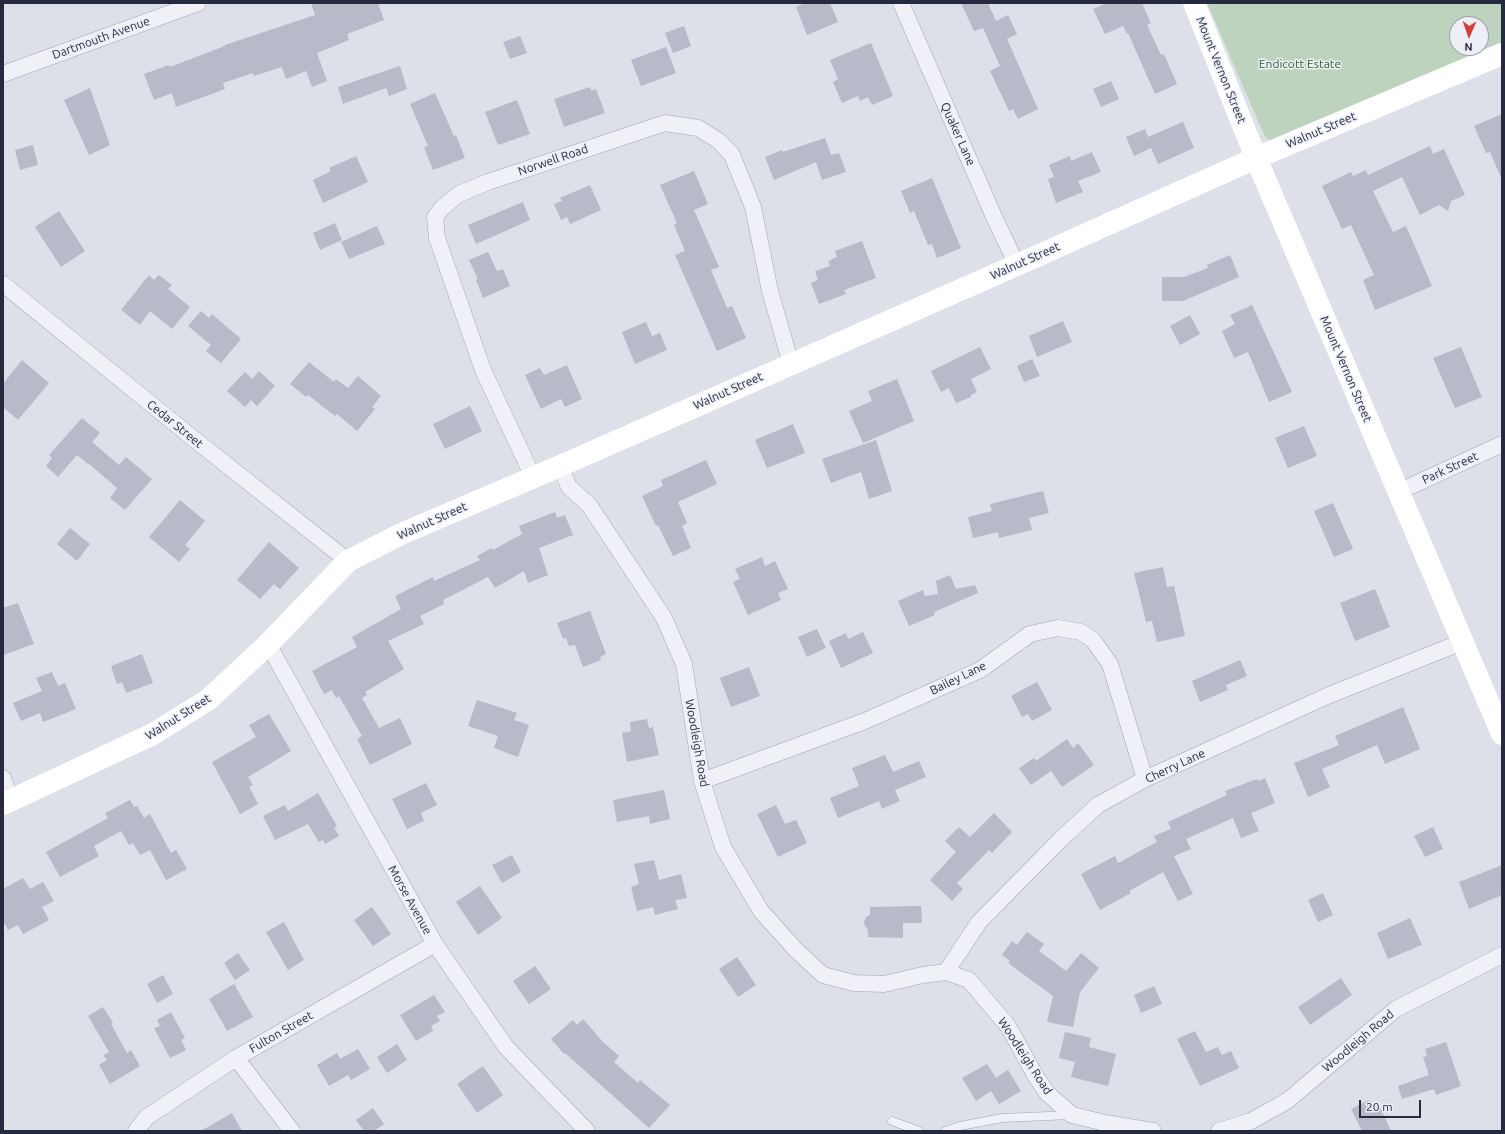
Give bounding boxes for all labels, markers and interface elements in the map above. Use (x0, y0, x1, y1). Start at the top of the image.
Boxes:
street label: Dartmouth Avenue (50, 14, 152, 62)
street label: Mount Vernon Street (1193, 14, 1249, 126)
north arrow (1449, 16, 1489, 56)
text: N (1464, 41, 1473, 53)
park label: Endicott Estate (1259, 57, 1341, 71)
street label: Quaker Lane (938, 100, 978, 168)
street label: Walnut Street (1284, 109, 1358, 151)
street label: Norwell Road (516, 141, 590, 179)
street label: Walnut Street (988, 239, 1062, 283)
street label: Mount Vernon Street (1317, 314, 1375, 424)
street label: Walnut Street (691, 369, 765, 413)
street label: Cedar Street (144, 397, 206, 451)
street label: Park Street (1420, 449, 1480, 487)
street label: Walnut Street (395, 499, 469, 543)
street label: Bailey Lane (928, 658, 988, 698)
street label: Walnut Street (142, 691, 214, 743)
street label: Woodleigh Road (682, 698, 712, 788)
street label: Cherry Lane (1143, 746, 1207, 786)
street label: Morse Avenue (385, 863, 435, 937)
street label: Woodleigh Road (1319, 1007, 1397, 1075)
street label: Fulton Street (247, 1008, 315, 1056)
street label: Woodleigh Road (995, 1015, 1055, 1097)
scale bar (1361, 1092, 1423, 1118)
text: 20 m (1366, 1100, 1393, 1113)

